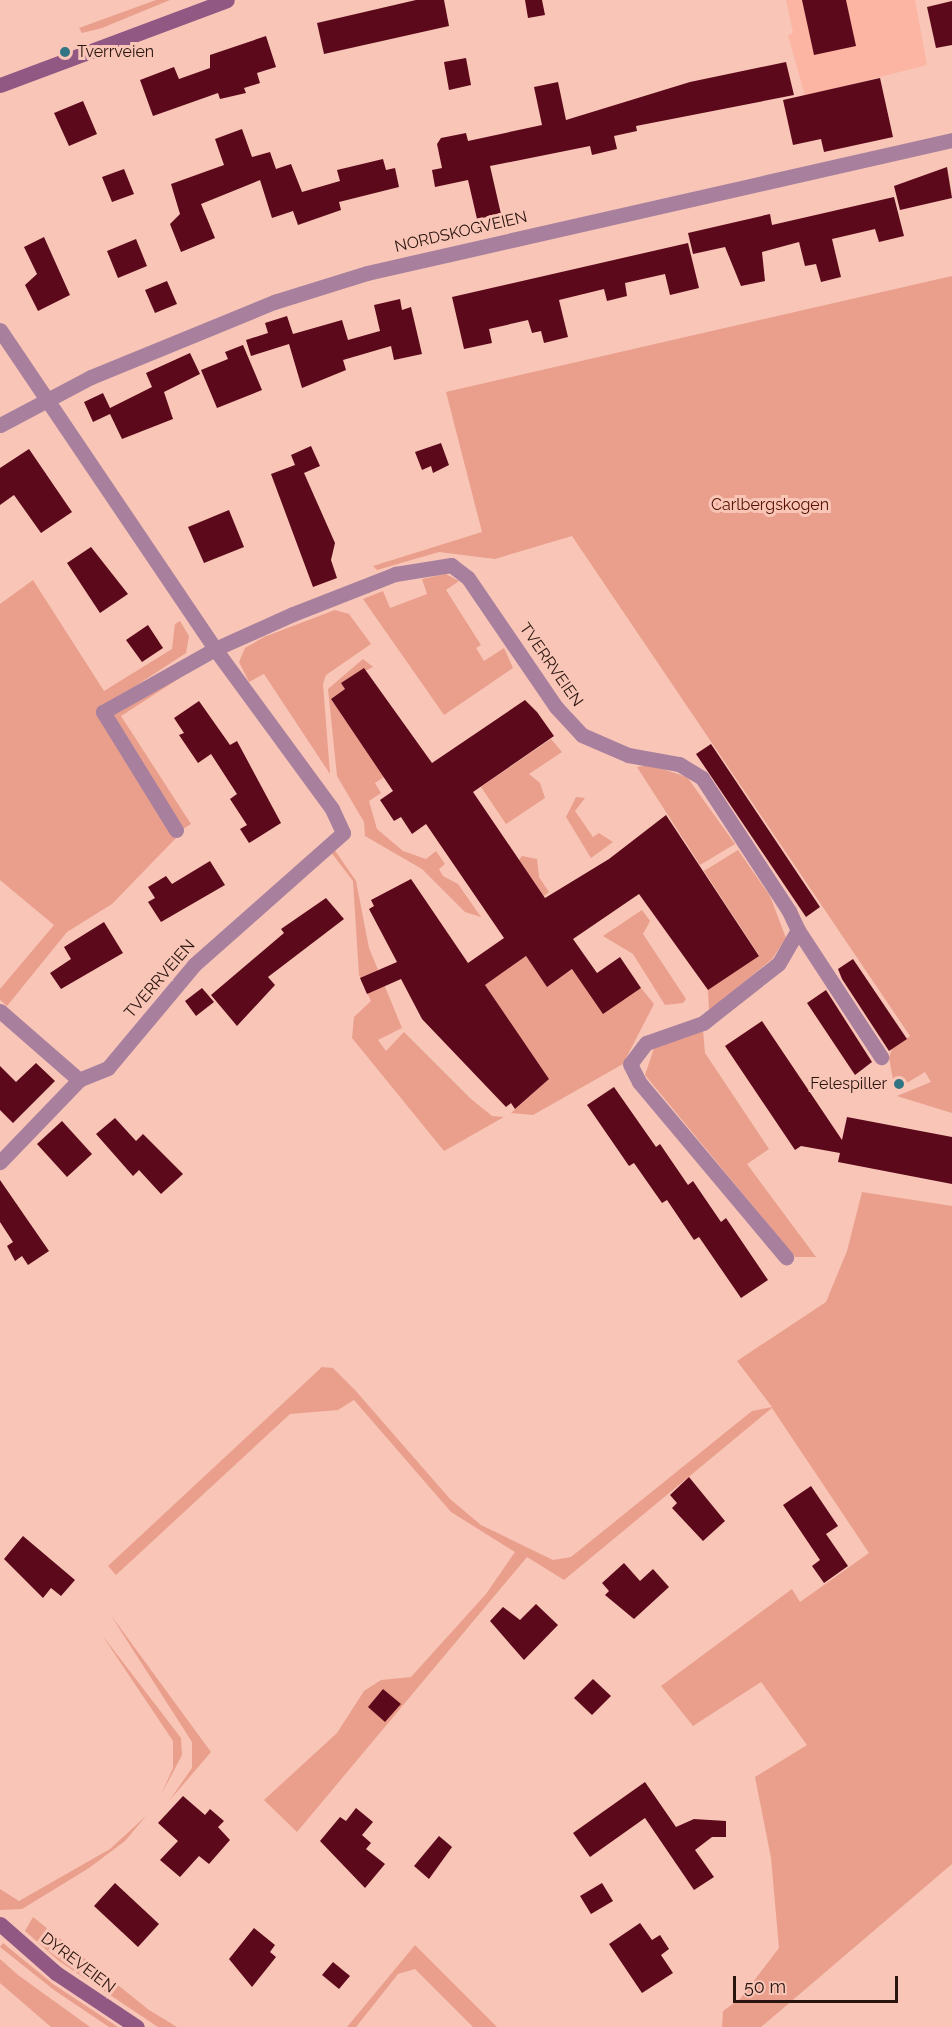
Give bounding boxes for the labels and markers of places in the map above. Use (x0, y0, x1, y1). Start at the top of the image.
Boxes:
place label: Tverrveien (77, 42, 154, 62)
marker: Tverrveien (58, 45, 72, 59)
place label: Felespiller (810, 1074, 887, 1094)
marker: Felespiller (892, 1077, 906, 1091)

